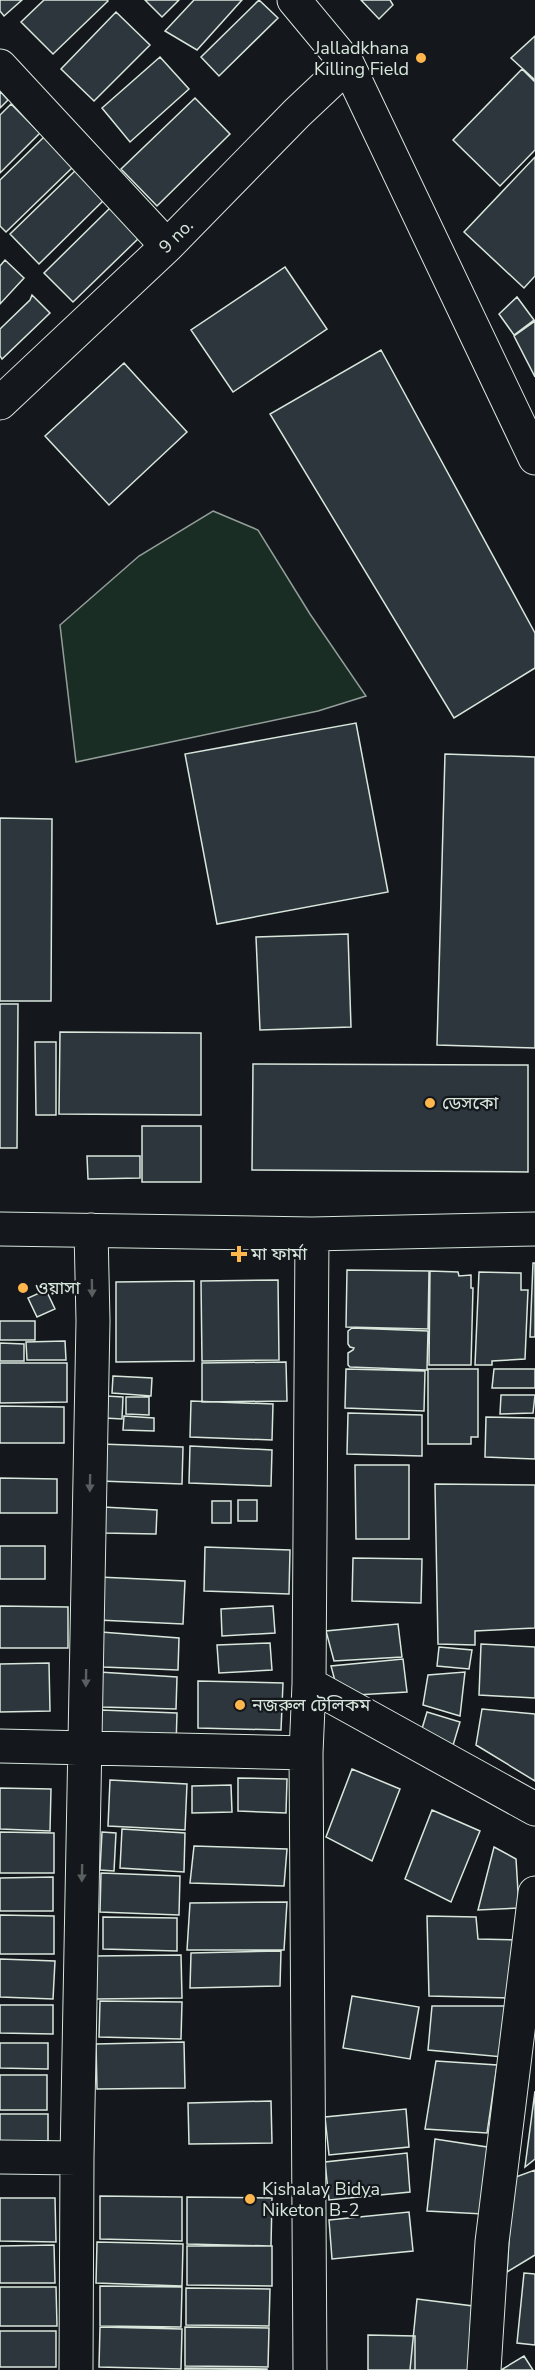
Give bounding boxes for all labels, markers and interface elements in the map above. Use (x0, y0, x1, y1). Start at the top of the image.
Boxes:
place label: Jalladkhana Killing Field (313, 36, 409, 81)
marker: Jalladkhana Killing Field (414, 51, 428, 65)
street label: 9 no. (154, 214, 198, 258)
place label: ডেসকো (442, 1091, 499, 1115)
marker: ডেসকো (423, 1096, 437, 1110)
place label: মা ফার্মা (250, 1242, 307, 1266)
marker: মা ফার্মা (232, 1247, 246, 1261)
place label: ওয়াসা (35, 1276, 81, 1300)
one-way arrow (88, 1279, 97, 1298)
marker: ওয়াসা (16, 1281, 30, 1295)
one-way arrow (85, 1474, 95, 1493)
one-way arrow (81, 1669, 91, 1688)
place label: নজরুল টেলিকম (251, 1693, 371, 1717)
marker: নজরুল টেলিকম (233, 1698, 247, 1712)
one-way arrow (78, 1864, 87, 1883)
place label: Kishalay Bidya Niketon B-2 (262, 2177, 380, 2222)
marker: Kishalay Bidya Niketon B-2 (243, 2192, 257, 2206)

